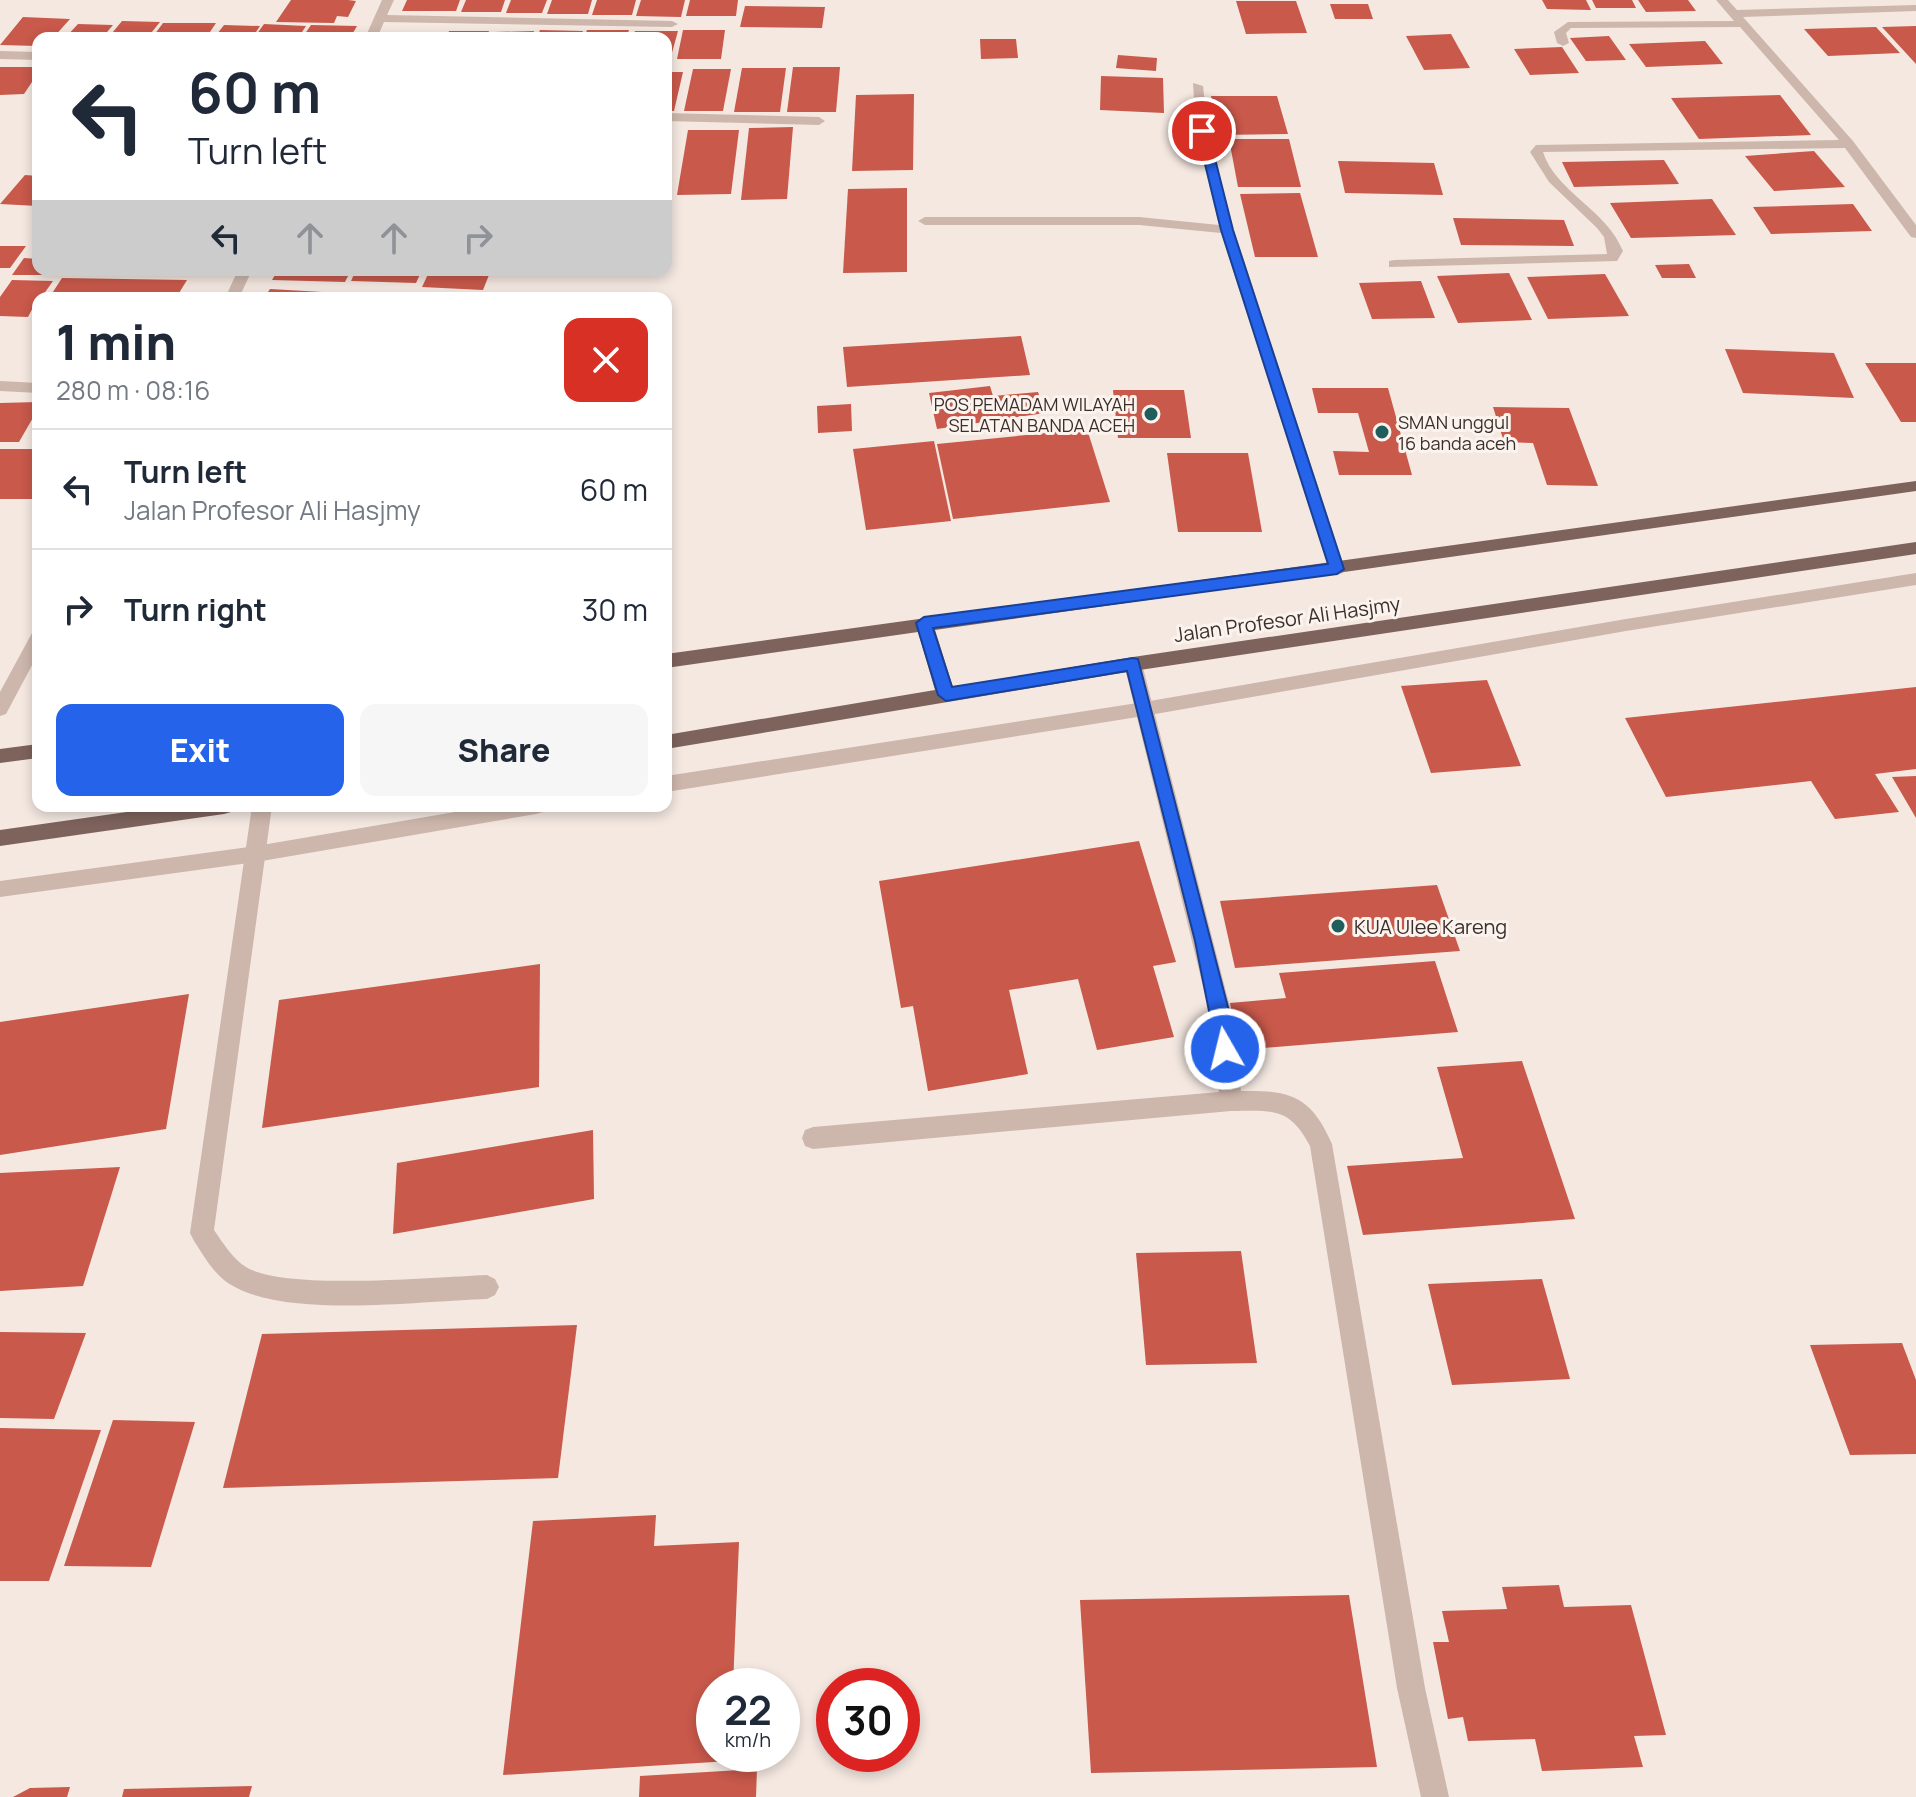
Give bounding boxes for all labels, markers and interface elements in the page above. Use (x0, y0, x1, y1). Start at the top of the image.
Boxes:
text: 60 m (188, 53, 321, 130)
icon: left (56, 64, 160, 168)
pin (1168, 97, 1236, 165)
icon: arrive (1180, 109, 1224, 153)
text: Turn left (188, 126, 327, 175)
icon: left (204, 216, 248, 260)
icon: ahead (288, 216, 332, 260)
icon: ahead (372, 216, 416, 260)
icon: right (456, 216, 500, 260)
text: 1 min (56, 309, 176, 374)
button: close (564, 318, 648, 402)
text: 280 m · 08:16 (56, 372, 210, 408)
place label: POS PEMADAM WILAYAH SELATAN BANDA ACEH (934, 392, 1135, 437)
marker: POS PEMADAM WILAYAH SELATAN BANDA ACEH (1142, 405, 1160, 423)
place label: SMAN unggul 16 banda aceh (1398, 410, 1516, 455)
marker: SMAN unggul 16 banda aceh (1373, 423, 1391, 441)
text: Turn left (124, 451, 247, 492)
icon: left (56, 467, 100, 511)
text: 60 m (580, 469, 648, 510)
text: Jalan Profesor Ali Hasjmy (124, 492, 421, 528)
icon: right (56, 587, 100, 631)
text: Turn right (124, 589, 267, 630)
text: 30 m (582, 589, 648, 630)
street label: Jalan Profesor Ali Hasjmy (1172, 590, 1402, 648)
button: Exit (56, 704, 344, 796)
button: Share (360, 704, 648, 796)
place label: KUA Ulee Kareng (1354, 913, 1507, 940)
marker: KUA Ulee Kareng (1329, 917, 1347, 935)
position arrow (1183, 1007, 1267, 1091)
speed limit sign: 30 (816, 1668, 920, 1772)
text: 22 (724, 1682, 772, 1737)
text: km/h (725, 1726, 771, 1753)

